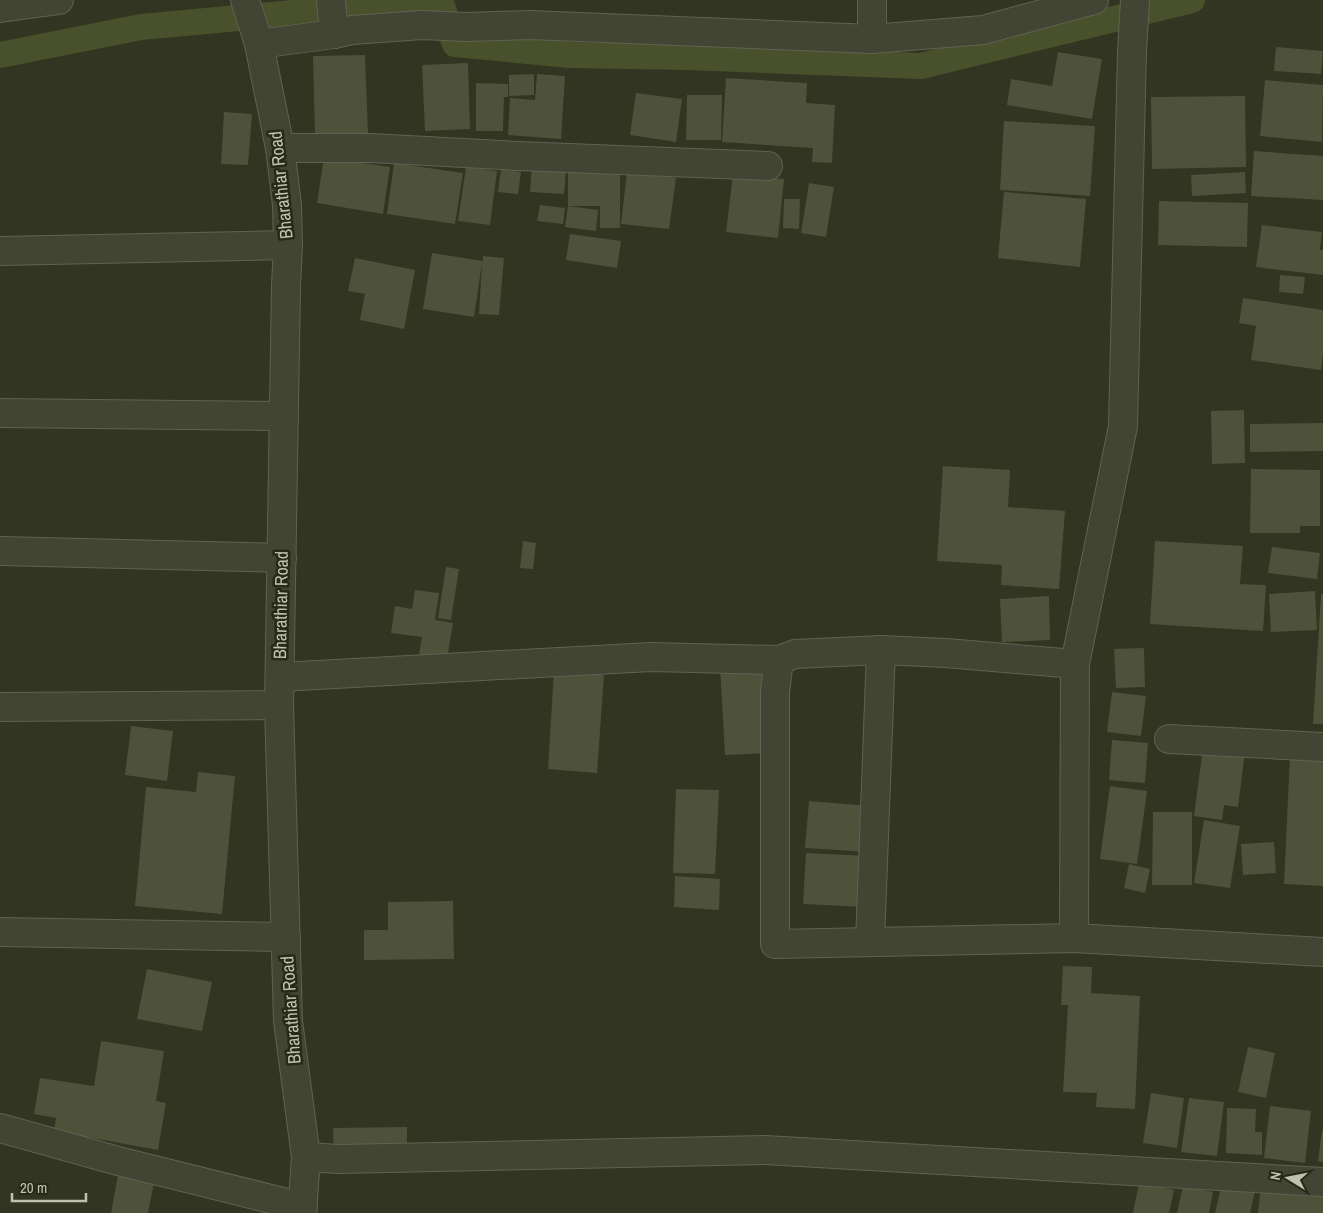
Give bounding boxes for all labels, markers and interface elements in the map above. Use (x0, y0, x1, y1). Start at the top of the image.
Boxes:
street label: Bharathiar Road (262, 130, 299, 240)
street label: Bharathiar Road (267, 551, 294, 659)
street label: Bharathiar Road (274, 955, 307, 1065)
north arrow (1263, 1153, 1313, 1203)
scale bar (12, 1170, 86, 1202)
text: N (1266, 1170, 1285, 1181)
text: 20 m (20, 1177, 47, 1198)

